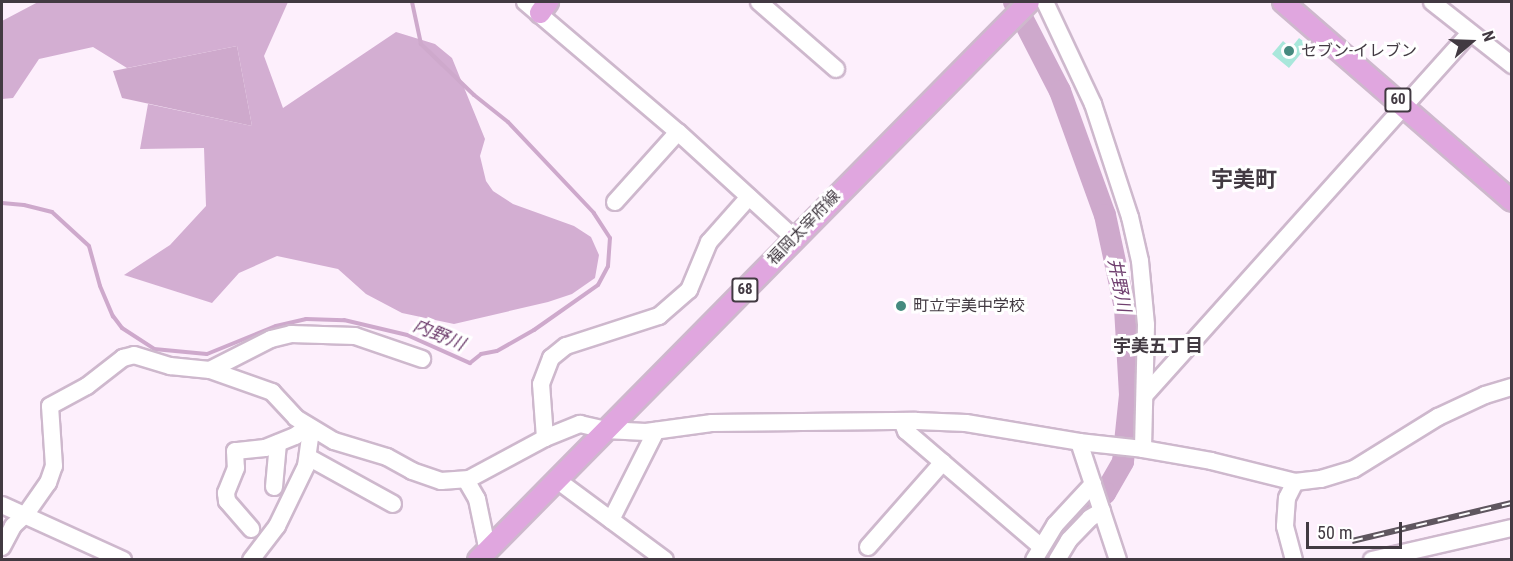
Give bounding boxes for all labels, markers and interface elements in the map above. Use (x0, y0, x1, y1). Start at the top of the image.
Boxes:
north arrow (1441, 12, 1501, 72)
text: N (1478, 28, 1499, 44)
place label: セブン-イレブン (1301, 41, 1417, 61)
marker: セブン-イレブン (1282, 44, 1296, 58)
road number: 60 (1383, 88, 1413, 112)
district label: 宇美町 (1211, 167, 1277, 193)
street label: 福岡太宰府線 (764, 187, 844, 269)
water label: 井野川 (1103, 256, 1135, 314)
road number: 68 (730, 278, 760, 302)
place label: 町立宇美中学校 (913, 296, 1025, 316)
marker: 町立宇美中学校 (894, 299, 908, 313)
water label: 内野川 (410, 315, 468, 355)
district label: 宇美五丁目 (1113, 335, 1203, 357)
scale bar (1309, 510, 1405, 548)
text: 50 m (1317, 522, 1352, 543)

